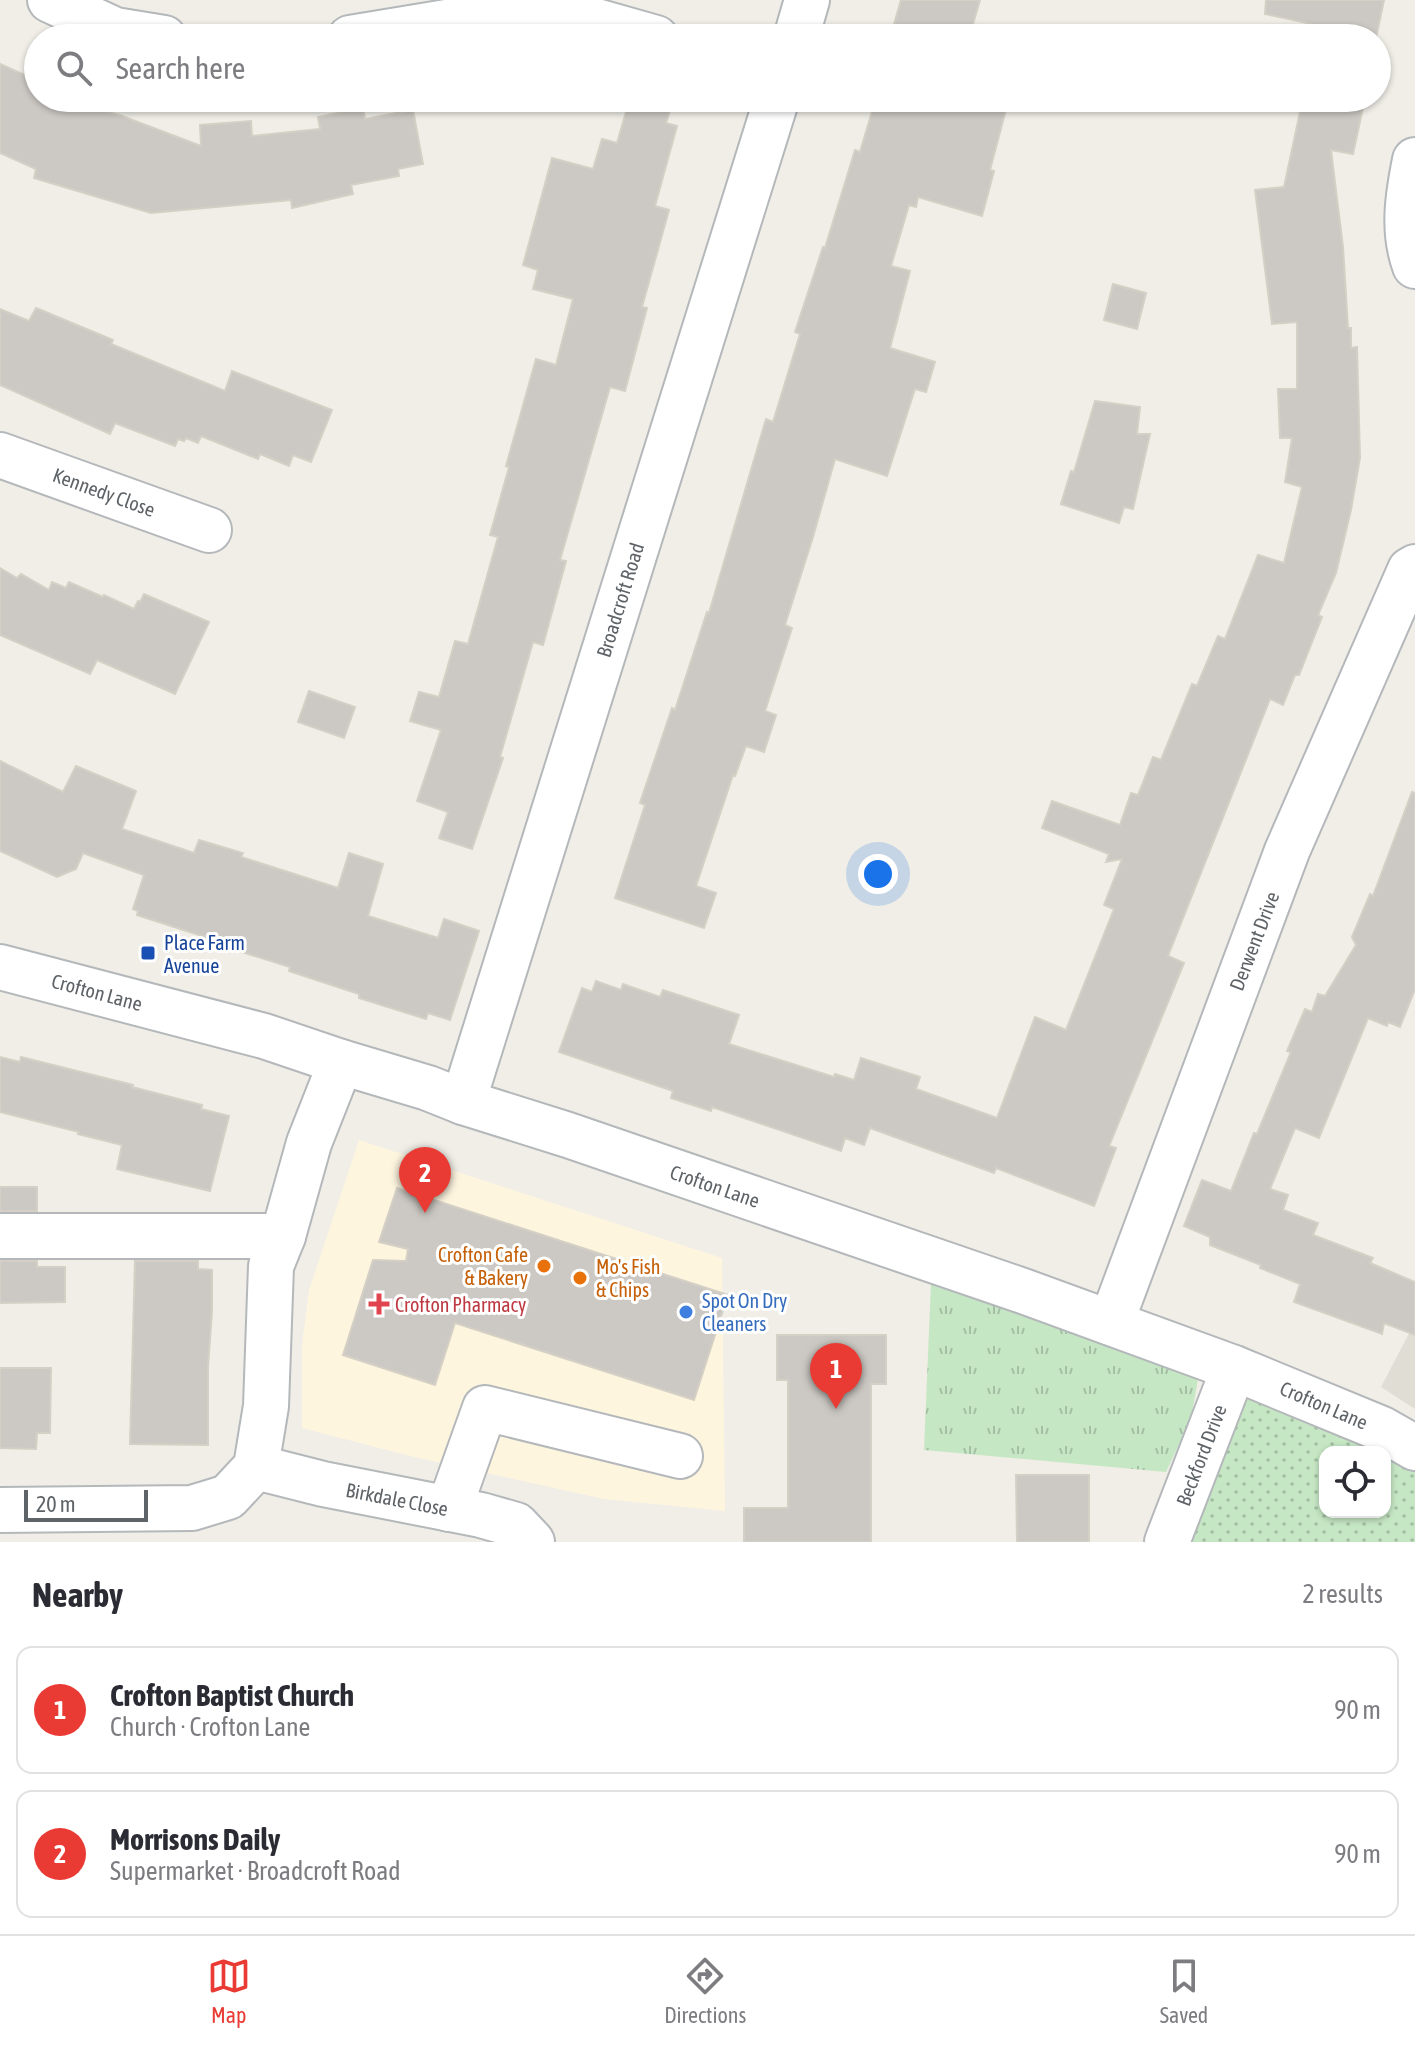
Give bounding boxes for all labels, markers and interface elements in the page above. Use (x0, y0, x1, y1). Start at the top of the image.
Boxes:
search box (24, 24, 1391, 112)
icon: search (52, 46, 96, 90)
text: Search here (116, 51, 245, 85)
street label: Kennedy Close (50, 463, 158, 521)
street label: Broadcroft Road (592, 540, 648, 660)
your location (858, 854, 898, 894)
street label: Derwent Drive (1225, 888, 1283, 994)
place label: Place Farm Avenue (164, 931, 245, 977)
marker: Place Farm Avenue (139, 944, 157, 962)
street label: Crofton Lane (49, 969, 145, 1015)
pin: 2 (399, 1147, 451, 1213)
street label: Crofton Lane (667, 1160, 763, 1212)
place label: Crofton Cafe & Bakery (438, 1243, 528, 1289)
place label: Mo's Fish & Chips (596, 1255, 661, 1301)
marker: Crofton Cafe & Bakery (535, 1257, 553, 1275)
marker: Mo's Fish & Chips (571, 1269, 589, 1287)
place label: Spot On Dry Cleaners (702, 1289, 787, 1335)
place label: Crofton Pharmacy (395, 1293, 526, 1316)
marker: Crofton Pharmacy (370, 1295, 388, 1313)
marker: Spot On Dry Cleaners (677, 1303, 695, 1321)
pin: 1 (810, 1343, 862, 1409)
street label: Crofton Lane (1277, 1376, 1371, 1434)
street label: Beckford Drive (1171, 1401, 1231, 1509)
map controls (1319, 1446, 1391, 1518)
button: locate (1319, 1446, 1391, 1518)
street label: Birkdale Close (344, 1478, 450, 1520)
scale bar (24, 1486, 148, 1522)
text: 20 m (36, 1491, 76, 1517)
text: Nearby (32, 1575, 123, 1614)
text: 2 results (1302, 1579, 1383, 1609)
text: Crofton Baptist Church (110, 1678, 354, 1712)
text: 1 (54, 1695, 66, 1725)
text: 90 m (1334, 1695, 1381, 1725)
text: Church · Crofton Lane (110, 1712, 310, 1742)
text: Morrisons Daily (110, 1822, 280, 1856)
text: 2 (54, 1839, 66, 1869)
text: 90 m (1334, 1839, 1381, 1869)
text: Supermarket · Broadcroft Road (110, 1856, 401, 1886)
tab: Map (207, 1954, 251, 2028)
tab: Directions (664, 1954, 746, 2028)
tab: Saved (1160, 1954, 1208, 2028)

